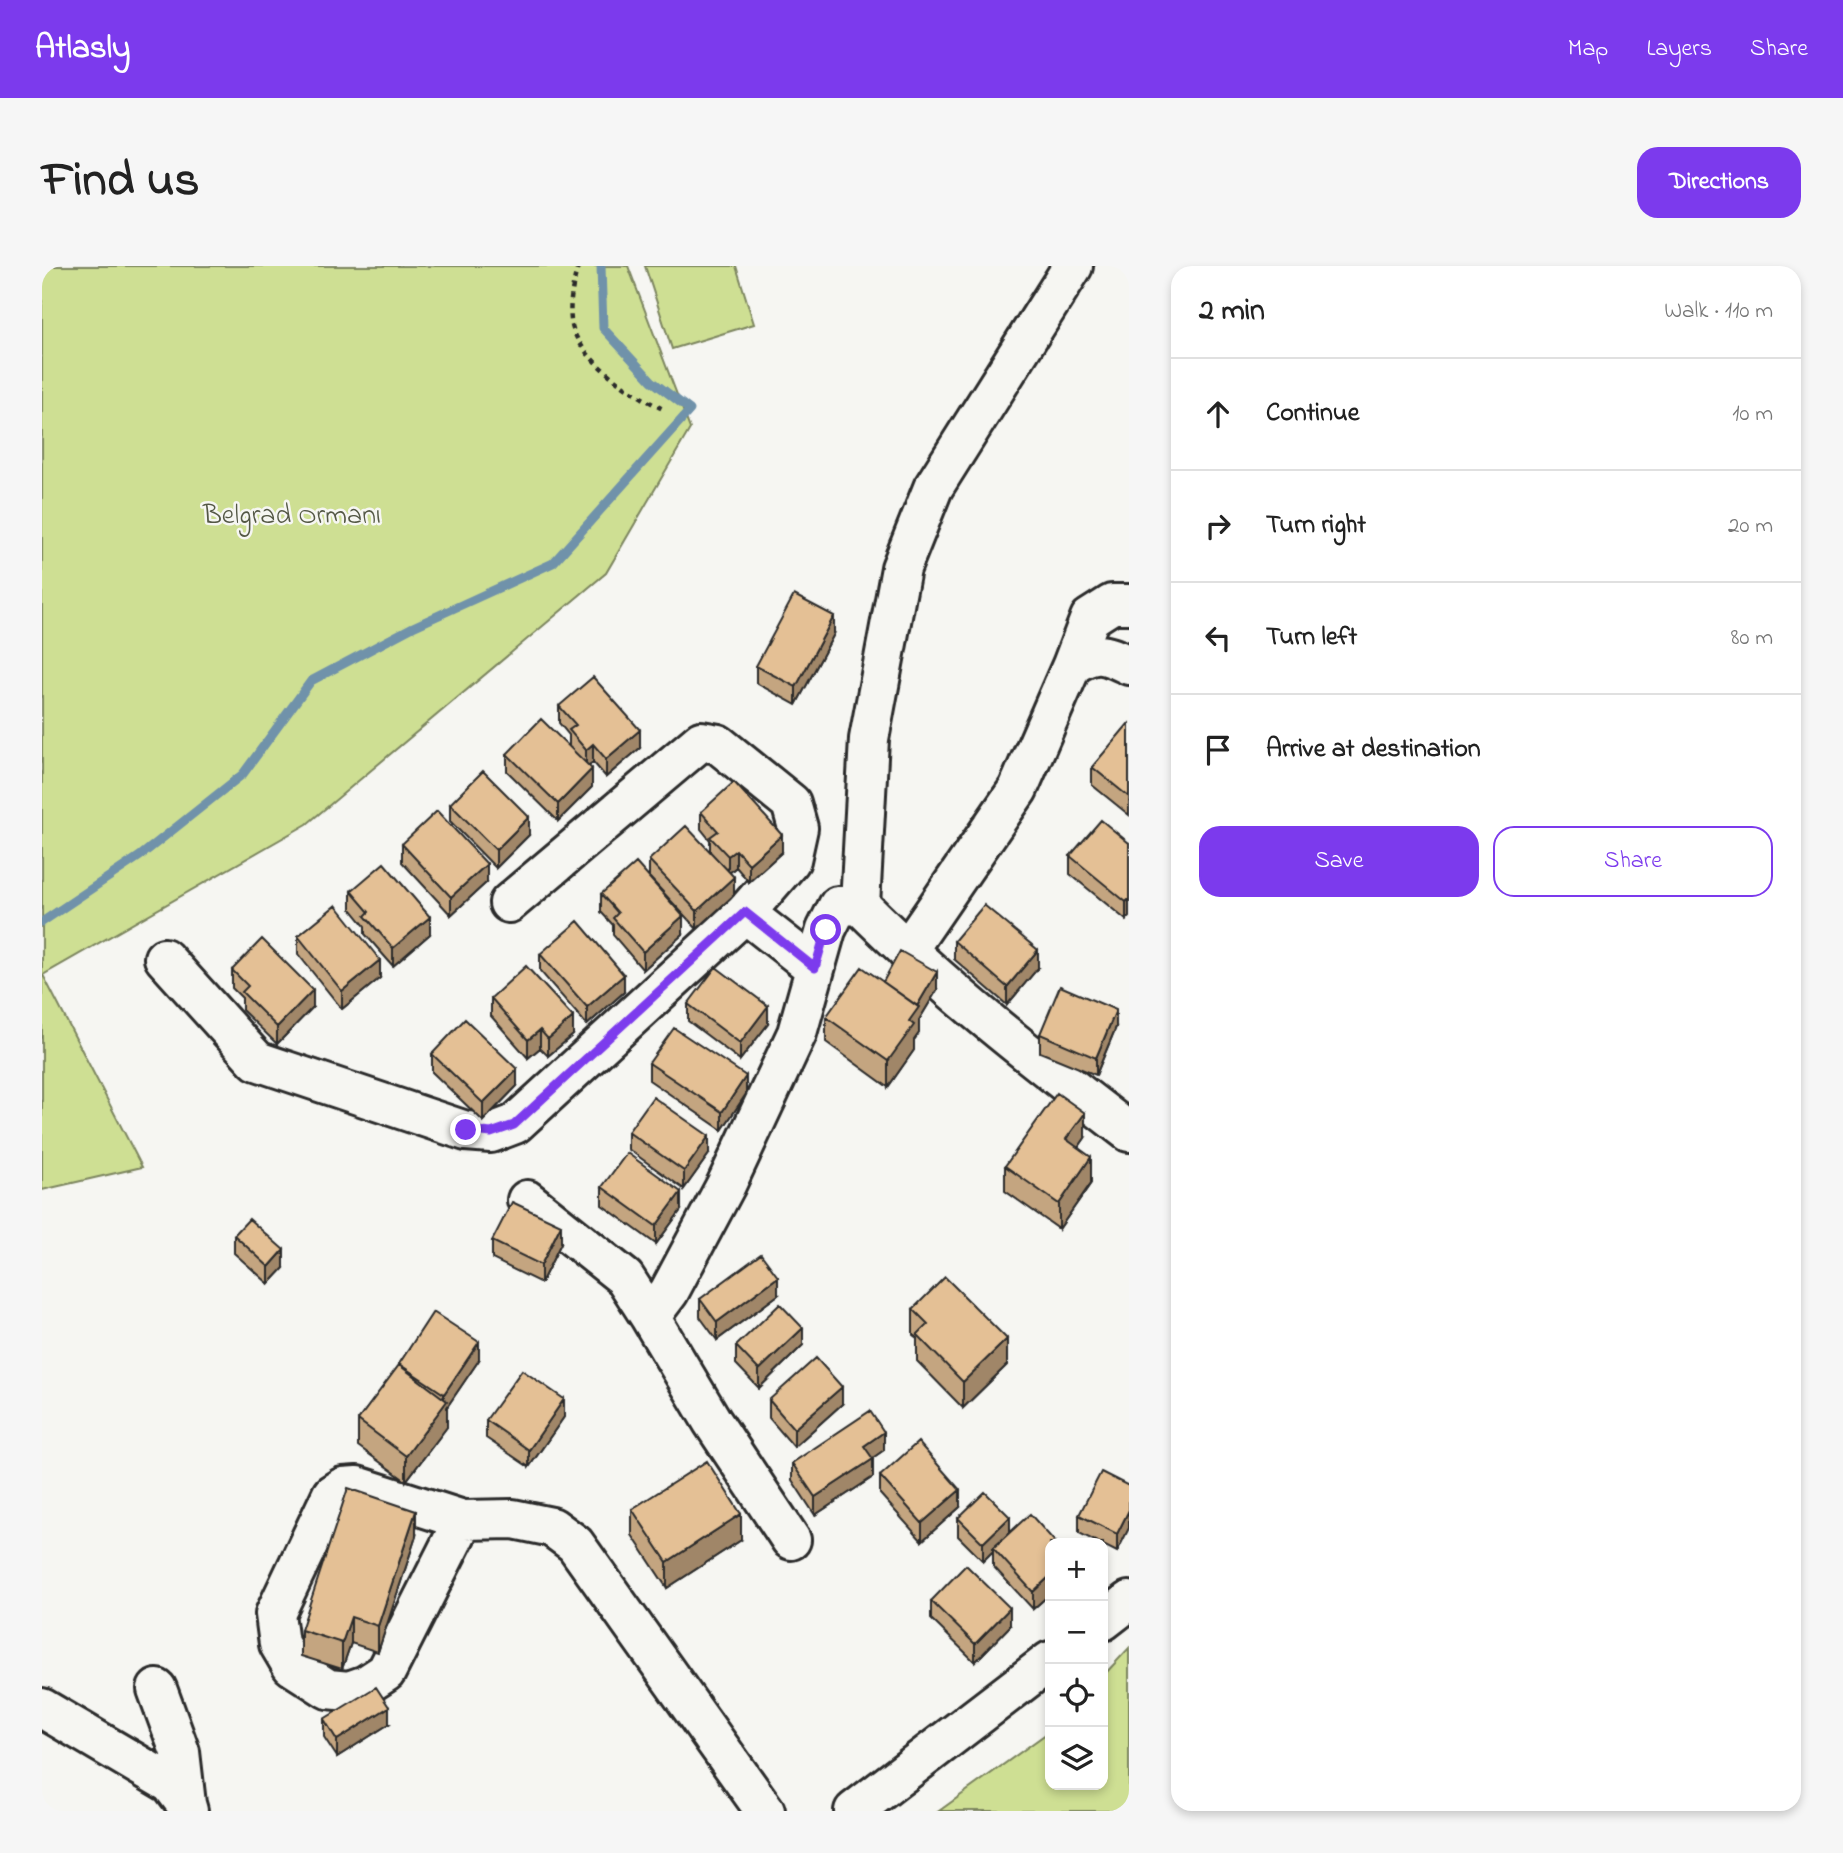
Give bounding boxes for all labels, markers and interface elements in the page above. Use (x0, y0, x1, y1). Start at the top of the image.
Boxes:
text: Atlasly (35, 25, 130, 73)
text: Map (1568, 32, 1608, 67)
text: Layers (1646, 32, 1712, 67)
text: Share (1750, 32, 1808, 67)
text: Find us (42, 146, 199, 218)
button: Directions (1637, 147, 1801, 218)
text: 2 min (1199, 290, 1265, 334)
text: Walk · 110 m (1664, 295, 1773, 328)
icon: ahead (1199, 395, 1237, 433)
text: Continue (1266, 395, 1359, 433)
text: 10 m (1732, 398, 1773, 431)
park label: Belgrad Ormanı (202, 496, 381, 537)
icon: right (1199, 507, 1237, 545)
text: Turn right (1266, 507, 1366, 545)
text: 20 m (1728, 510, 1773, 543)
icon: left (1199, 619, 1237, 657)
text: Turn left (1266, 619, 1357, 657)
text: 80 m (1731, 622, 1773, 655)
icon: arrive (1199, 731, 1237, 769)
text: Arrive at destination (1266, 731, 1481, 769)
button: Save (1199, 826, 1479, 897)
button: Share (1493, 826, 1773, 897)
route start (810, 914, 841, 945)
route end (450, 1114, 481, 1145)
map controls (1045, 1538, 1108, 1790)
button: + (1045, 1538, 1108, 1601)
button: − (1045, 1601, 1108, 1664)
button: locate (1045, 1664, 1108, 1727)
button: layers (1045, 1727, 1108, 1790)

